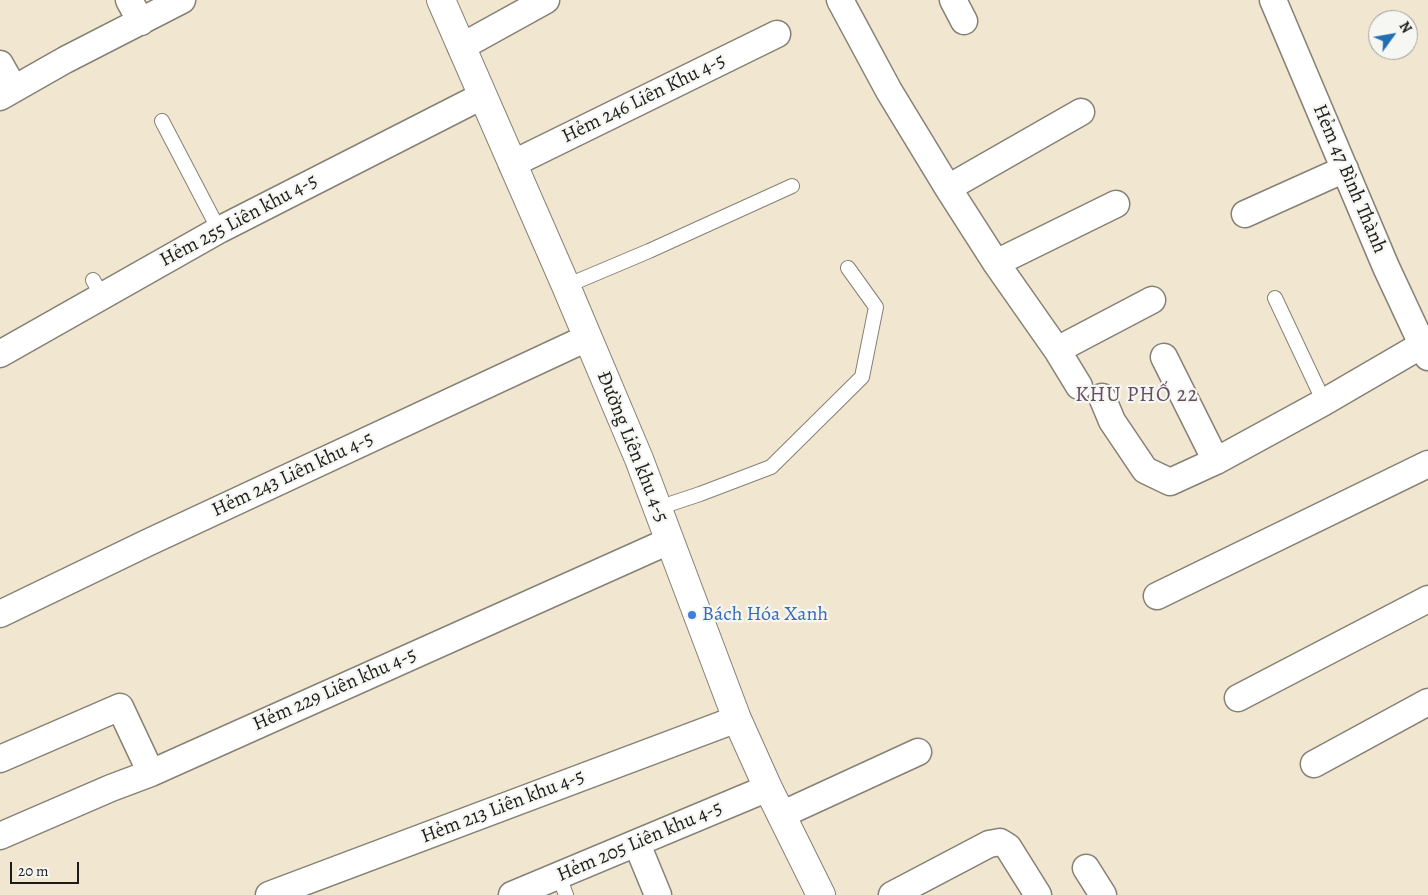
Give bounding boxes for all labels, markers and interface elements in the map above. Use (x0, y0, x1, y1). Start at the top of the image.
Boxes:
north arrow (1368, 10, 1418, 60)
text: N (1395, 18, 1416, 37)
street label: Hẻm 246 Liên Khu 4-5 (558, 49, 730, 149)
street label: Hẻm 47 Bình Thành (1307, 101, 1391, 257)
street label: Hẻm 255 Liên khu 4-5 (156, 169, 322, 273)
street label: Đường Liên khu 4-5 (591, 368, 673, 526)
district label: KHU PHỐ 22 (1074, 383, 1200, 409)
street label: Hẻm 243 Liên khu 4-5 (208, 427, 378, 523)
place label: Bách Hóa Xanh (702, 603, 828, 627)
marker: Bách Hóa Xanh (686, 609, 698, 621)
street label: Hẻm 229 Liên khu 4-5 (249, 643, 421, 737)
street label: Hẻm 213 Liên khu 4-5 (418, 765, 588, 849)
street label: Hẻm 205 Liên khu 4-5 (554, 796, 726, 888)
scale bar (12, 852, 81, 884)
text: 20 m (18, 861, 49, 881)

